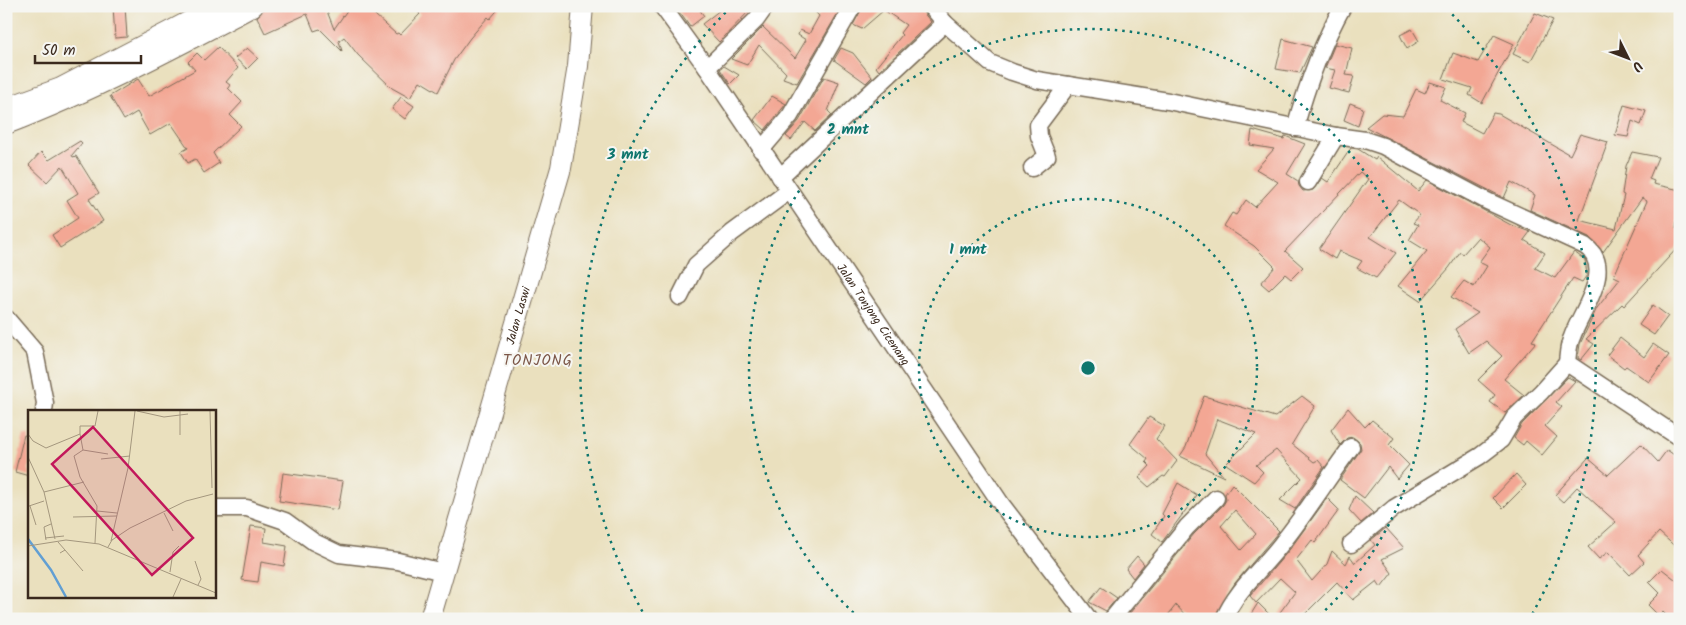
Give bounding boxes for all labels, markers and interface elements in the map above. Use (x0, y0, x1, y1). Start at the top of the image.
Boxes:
scale bar (35, 32, 141, 64)
north arrow (1604, 32, 1654, 82)
text: 50 m (42, 39, 76, 63)
text: U (1626, 56, 1648, 77)
text: 2 mnt (827, 118, 869, 142)
text: 3 mnt (606, 143, 649, 167)
text: 1 mnt (949, 238, 987, 262)
street label: Jalan Tonjong Cicenang (832, 260, 915, 370)
street label: Jalan Laswi (501, 283, 536, 347)
district label: TONJONG (503, 349, 573, 373)
centre of rings (1079, 359, 1097, 377)
inset map (28, 410, 215, 598)

